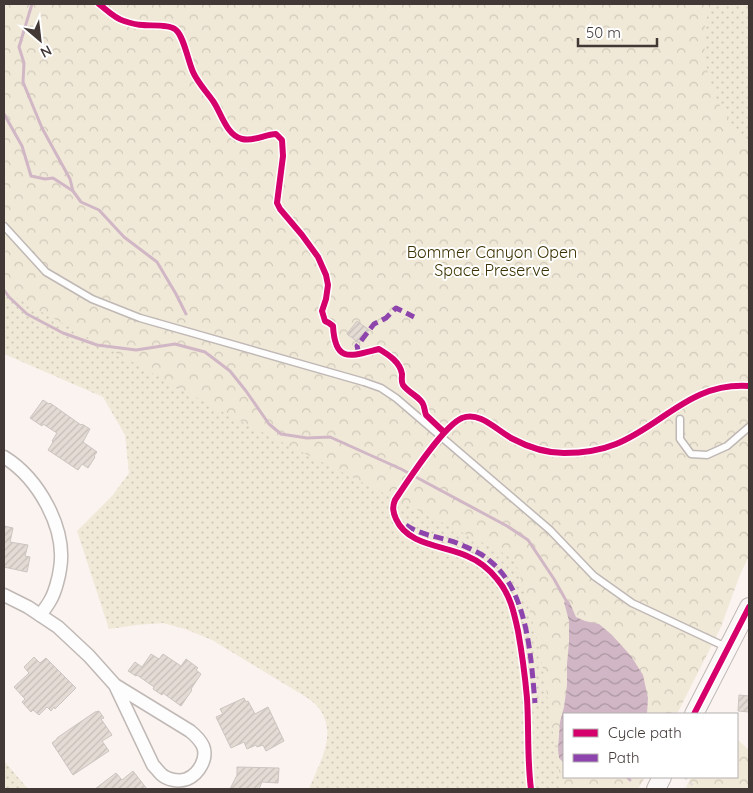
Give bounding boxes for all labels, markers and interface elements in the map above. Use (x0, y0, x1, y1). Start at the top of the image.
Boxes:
north arrow (15, 15, 65, 65)
scale bar (578, 15, 657, 47)
text: 50 m (586, 23, 621, 42)
text: N (37, 41, 55, 62)
park label: Bommer Canyon Open Space Preserve (407, 242, 577, 280)
legend (563, 713, 738, 778)
text: Cycle path (608, 723, 682, 742)
text: Path (608, 748, 640, 767)

